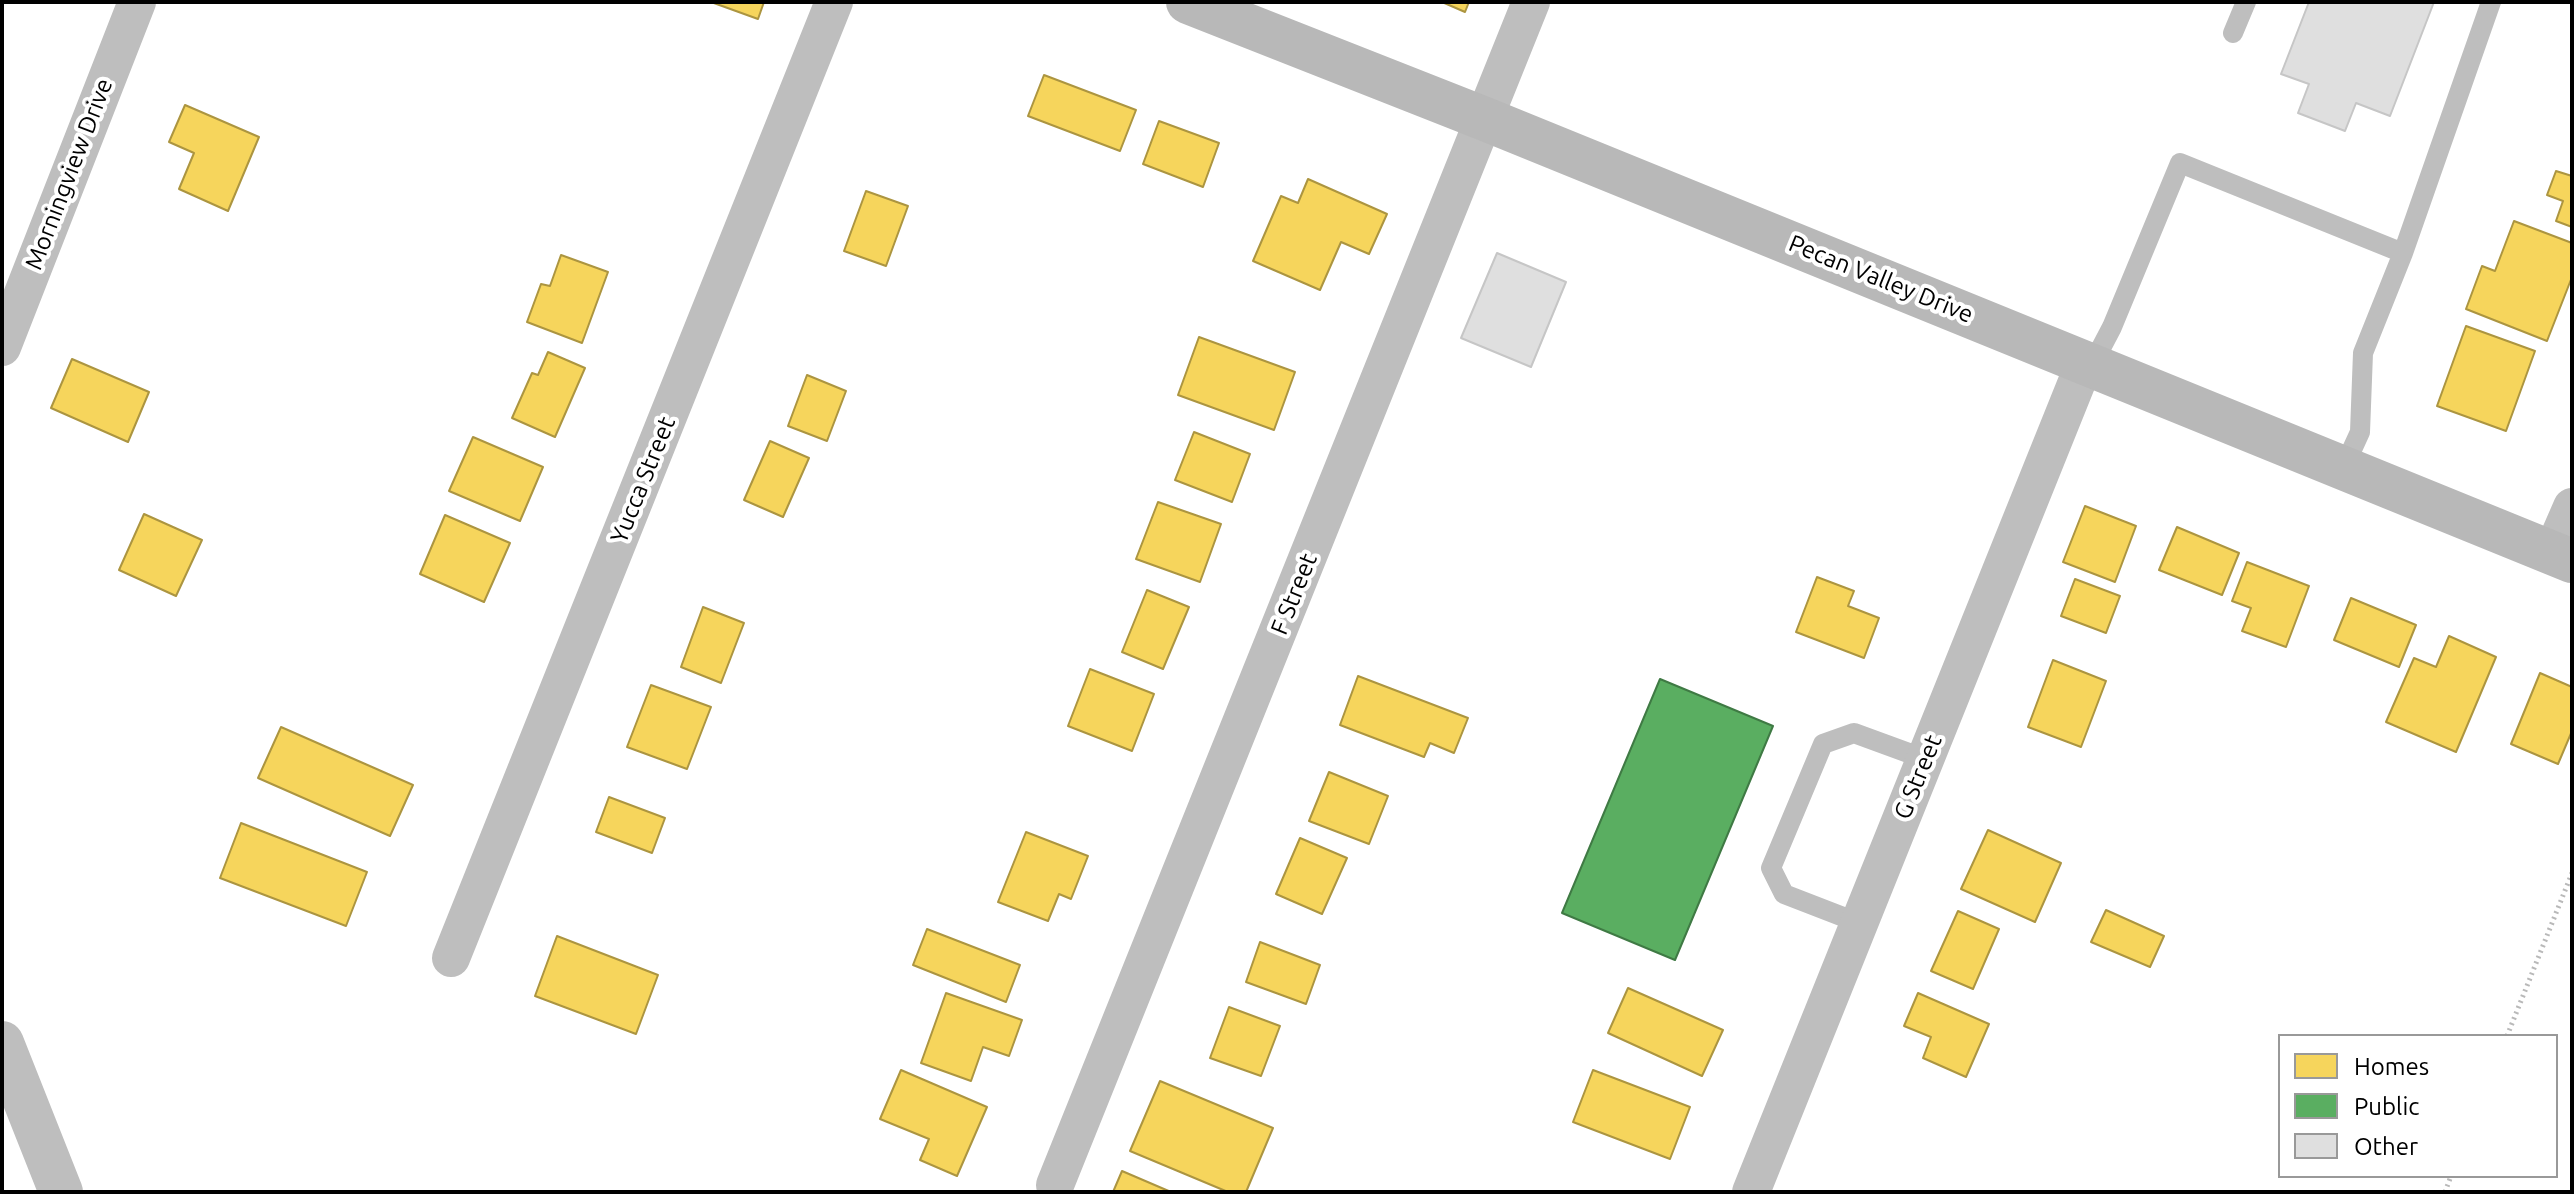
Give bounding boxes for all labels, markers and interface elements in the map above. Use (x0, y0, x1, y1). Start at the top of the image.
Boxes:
street label: Morningview Drive (19, 74, 119, 274)
street label: Pecan Valley Drive (1784, 229, 1978, 329)
street label: Yucca Street (605, 412, 681, 548)
street label: F Street (1265, 549, 1323, 639)
street label: G Street (1888, 731, 1948, 823)
legend (2278, 1034, 2558, 1178)
text: Homes (2354, 1053, 2429, 1080)
text: Public (2354, 1093, 2419, 1120)
text: Other (2354, 1133, 2418, 1160)

